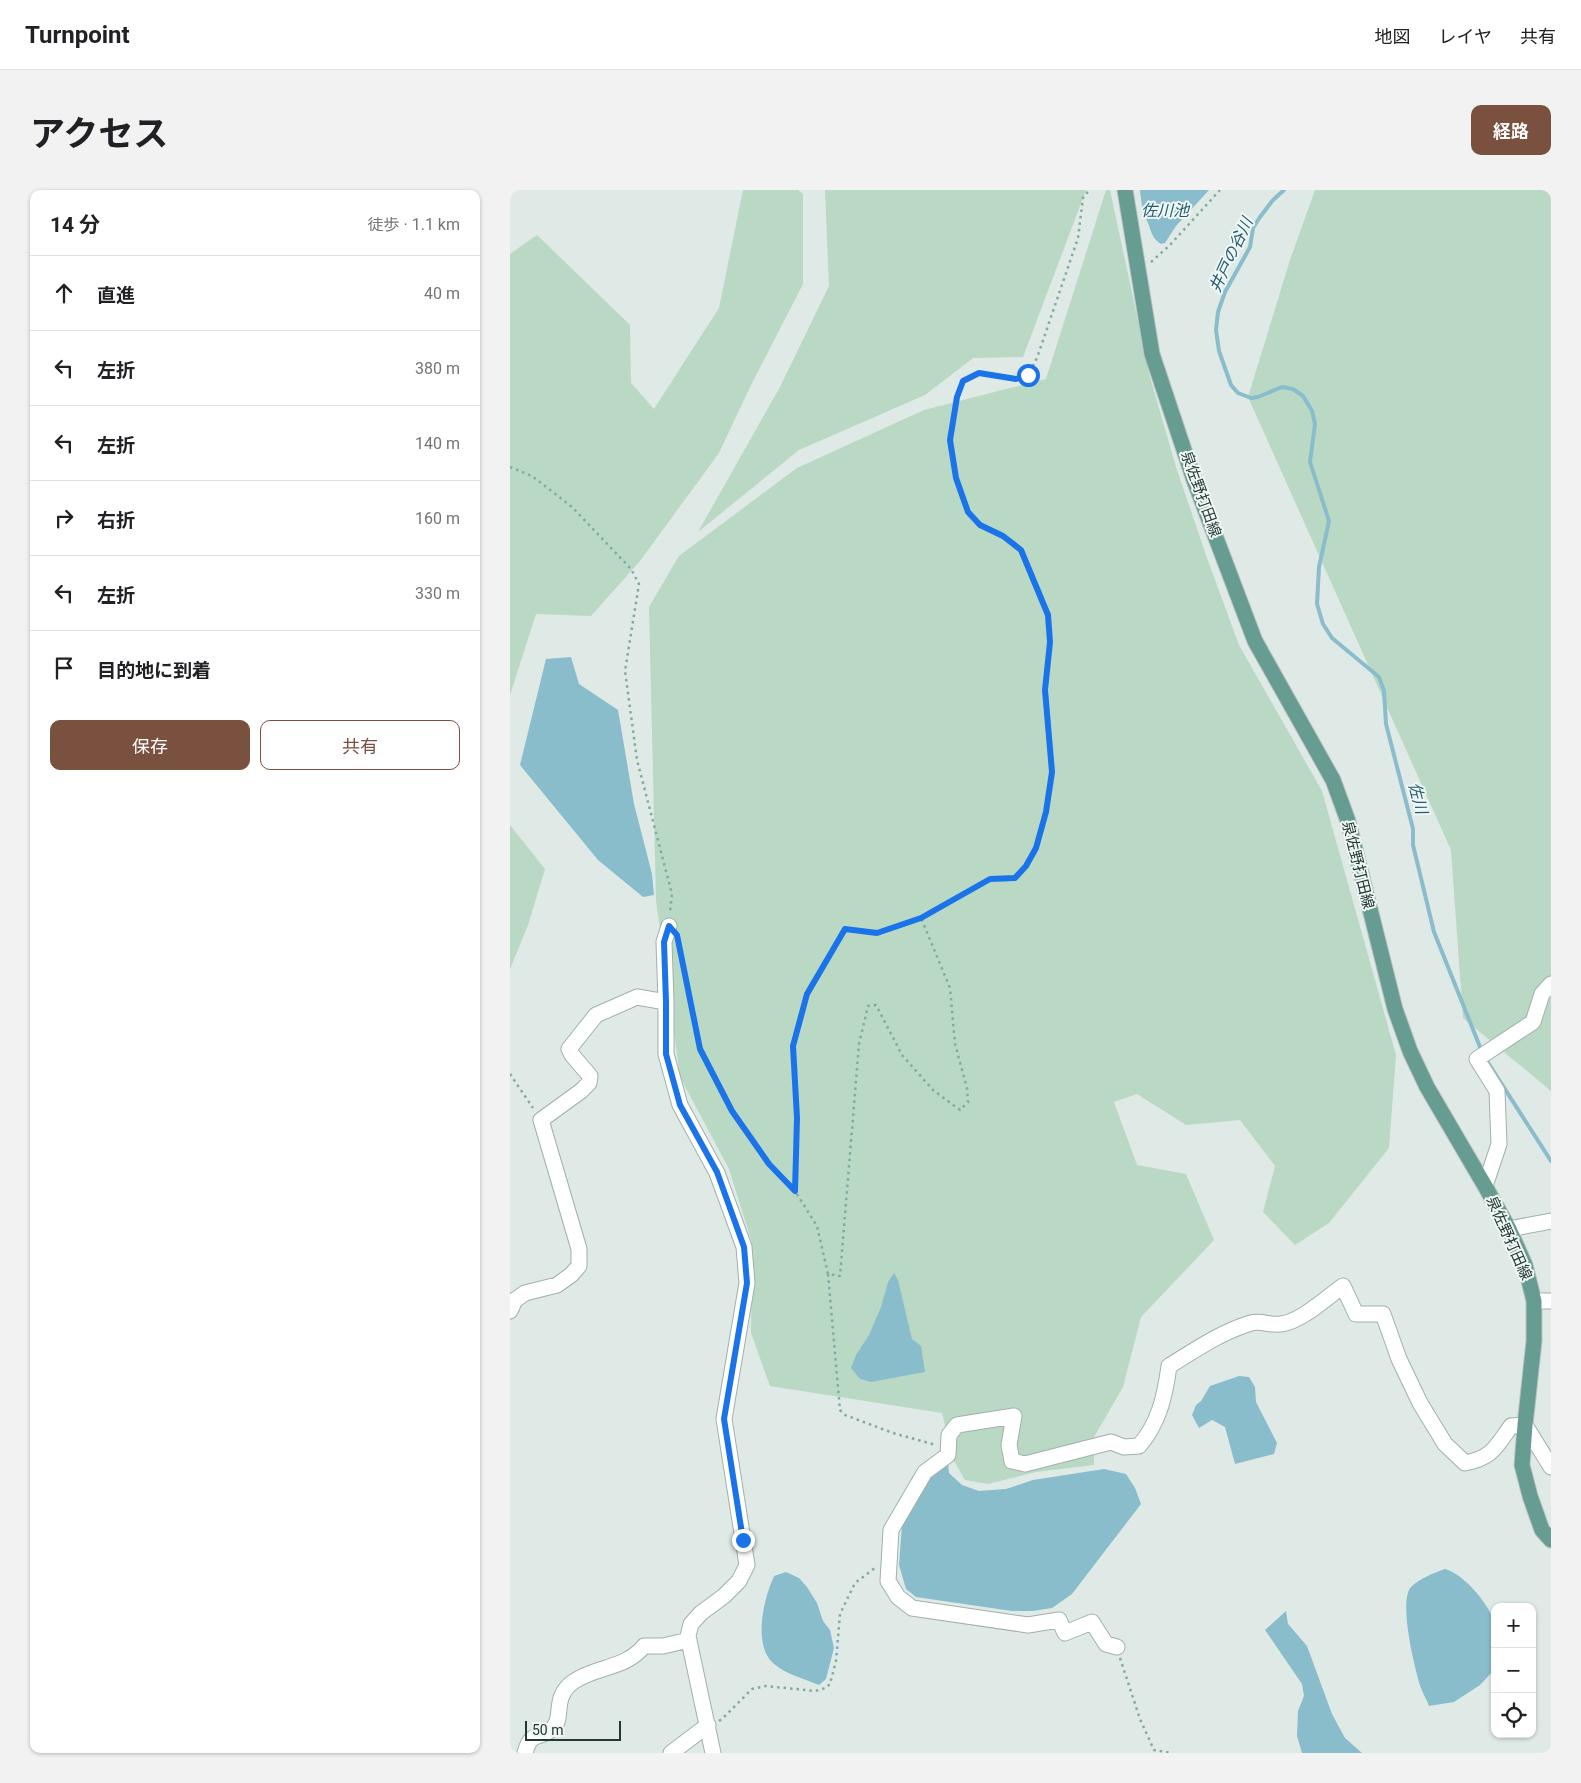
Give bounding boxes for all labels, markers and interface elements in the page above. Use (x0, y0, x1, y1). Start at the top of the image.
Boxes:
text: Turnpoint (25, 21, 130, 49)
text: 地図 (1375, 26, 1411, 47)
text: レイヤ (1439, 26, 1492, 47)
text: 共有 (1520, 26, 1556, 47)
button: 経路 (1471, 105, 1551, 155)
text: アクセス (30, 114, 168, 155)
water label: 佐川池 (1141, 201, 1191, 220)
text: 14 分 (50, 213, 100, 237)
water label: 井戸の谷川 (1205, 213, 1257, 295)
text: 徒歩 · 1.1 km (368, 215, 460, 234)
icon: ahead (50, 279, 78, 307)
text: 直進 (97, 284, 135, 307)
text: 40 m (424, 284, 460, 303)
icon: left (50, 354, 78, 382)
text: 左折 (97, 359, 135, 382)
text: 380 m (415, 359, 460, 378)
route start (1017, 364, 1040, 387)
icon: left (50, 429, 78, 457)
text: 左折 (97, 434, 135, 457)
text: 140 m (415, 434, 460, 453)
street label: 泉佐野打田線 (1177, 449, 1225, 539)
icon: right (50, 504, 78, 532)
text: 右折 (97, 509, 135, 532)
text: 160 m (415, 509, 460, 528)
icon: left (50, 579, 78, 607)
text: 左折 (97, 584, 135, 607)
text: 330 m (415, 584, 460, 603)
icon: arrive (50, 654, 78, 682)
text: 目的地に到着 (97, 659, 211, 682)
button: 保存 (50, 720, 250, 770)
button: 共有 (260, 720, 460, 770)
water label: 佐川 (1405, 780, 1432, 818)
street label: 泉佐野打田線 (1338, 819, 1378, 911)
street label: 泉佐野打田線 (1482, 1193, 1536, 1283)
route end (732, 1529, 755, 1552)
map controls (1491, 1603, 1536, 1738)
button: + (1491, 1603, 1536, 1648)
button: − (1491, 1648, 1536, 1693)
button: locate (1491, 1693, 1536, 1738)
scale bar (525, 1718, 621, 1741)
text: 50 m (532, 1722, 564, 1738)

